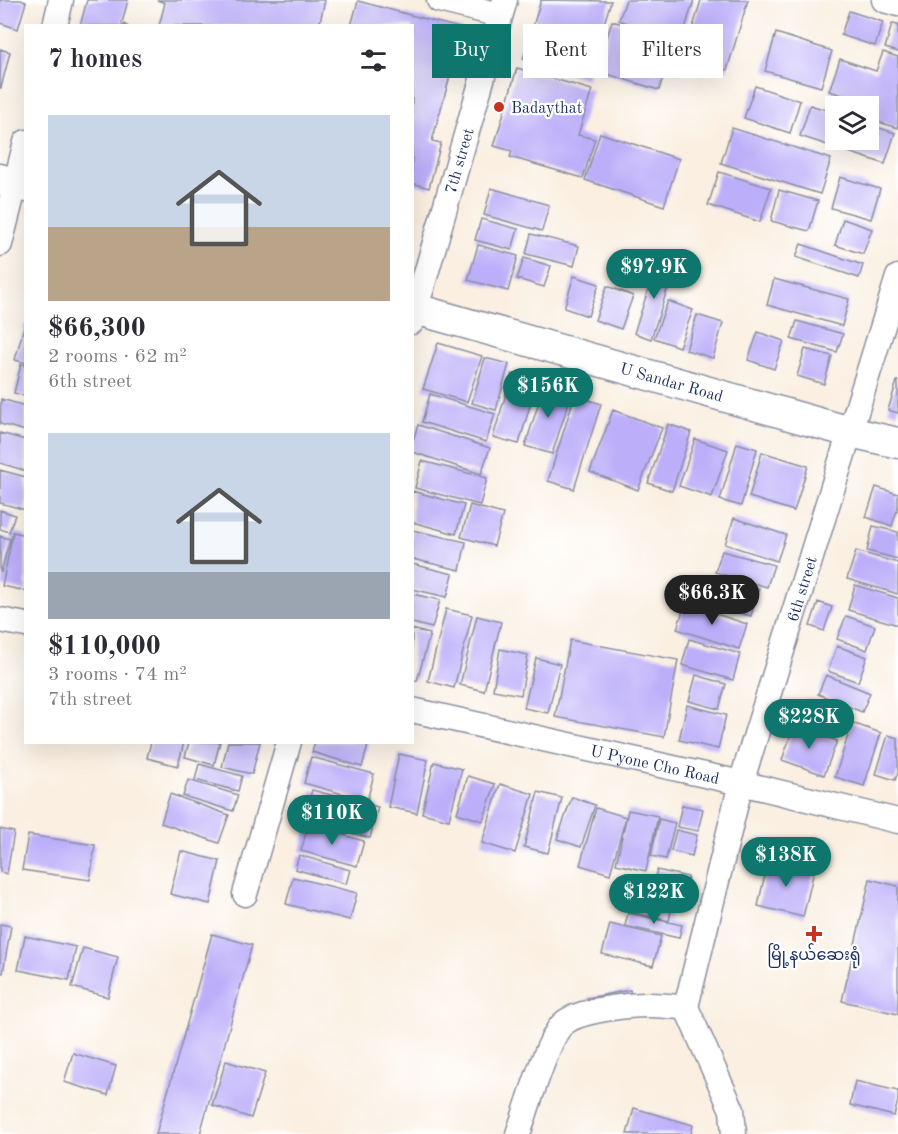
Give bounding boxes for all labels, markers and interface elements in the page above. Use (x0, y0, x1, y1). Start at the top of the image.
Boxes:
chip: Buy (432, 24, 511, 78)
chip: Rent (523, 24, 608, 78)
chip: Filters (620, 24, 723, 78)
icon: filters (357, 44, 390, 77)
text: 7 homes (48, 47, 142, 73)
map controls (825, 96, 879, 150)
button: layers (825, 96, 879, 150)
marker: Badaythat (492, 100, 506, 114)
place label: Badaythat (511, 101, 583, 117)
street label: 7th street (443, 126, 478, 196)
icon: home (165, 154, 273, 262)
pin: $97.9K (605, 249, 703, 300)
text: $97.9K (620, 258, 688, 278)
text: $66,300 (48, 316, 146, 342)
text: 2 rooms · 62 m² (48, 347, 187, 367)
street label: U Sandar Road (618, 361, 725, 406)
pin: $156K (506, 368, 590, 419)
text: 6th street (48, 372, 132, 392)
text: $156K (517, 377, 579, 397)
icon: home (165, 472, 273, 580)
street label: 6th street (786, 554, 821, 624)
pin: $66.3K (663, 575, 761, 626)
text: $66.3K (678, 584, 746, 604)
text: $110,000 (48, 634, 161, 660)
text: 3 rooms · 74 m² (48, 665, 187, 685)
text: 7th street (48, 690, 132, 710)
pin: $228K (767, 699, 851, 750)
text: $228K (778, 708, 840, 728)
street label: U Pyone Cho Road (589, 744, 721, 788)
pin: $110K (290, 795, 374, 846)
text: $110K (301, 804, 363, 824)
pin: $138K (744, 837, 828, 888)
text: $138K (755, 846, 817, 866)
pin: $122K (612, 874, 696, 925)
text: $122K (623, 883, 685, 903)
marker: မြို့နယ်ဆေးရုံ (805, 925, 823, 943)
place label: မြို့နယ်ဆေးရုံ (767, 943, 861, 969)

